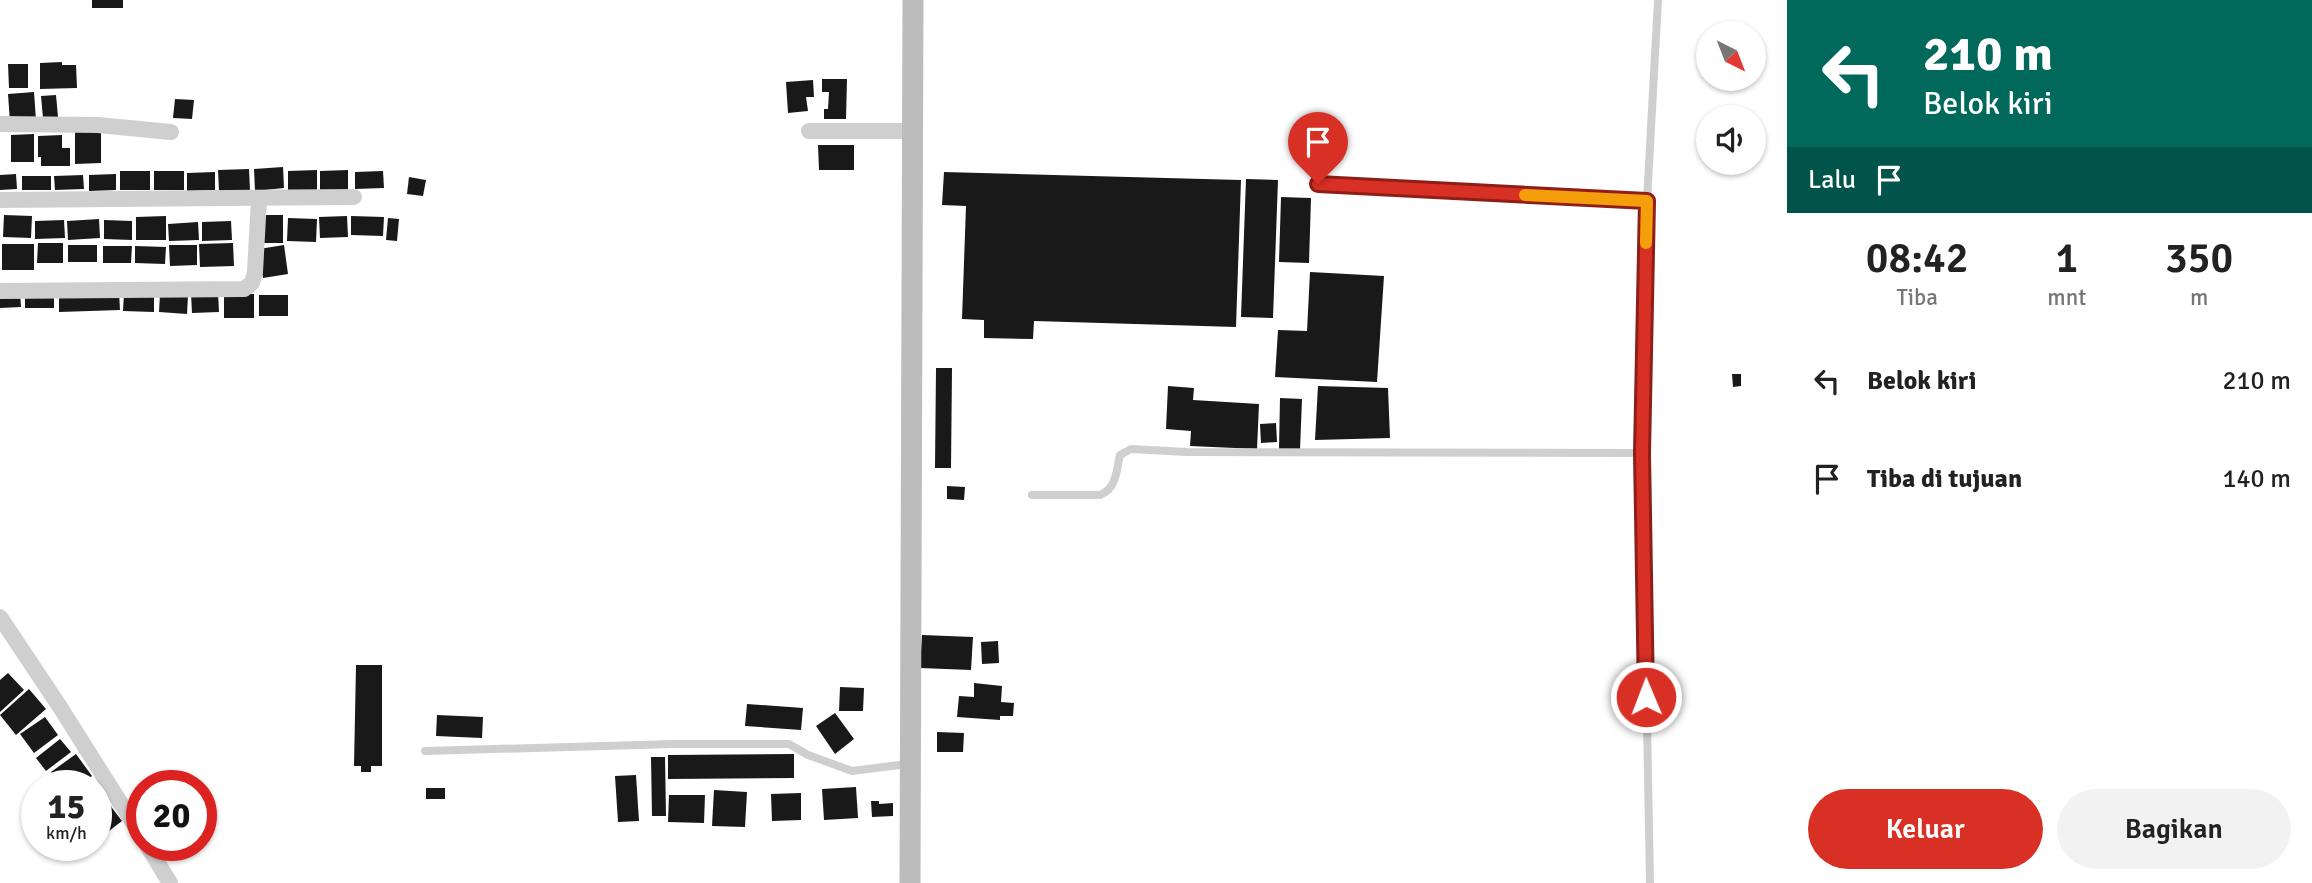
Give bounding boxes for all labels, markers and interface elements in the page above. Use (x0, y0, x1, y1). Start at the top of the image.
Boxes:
north arrow (1696, 21, 1766, 91)
map controls (1696, 21, 1766, 175)
text: 210 m (1923, 24, 2053, 84)
icon: left (1808, 28, 1899, 119)
text: Belok kiri (1923, 84, 2053, 123)
button: sound (1696, 105, 1766, 175)
pin (1288, 112, 1348, 184)
icon: arrive (1299, 123, 1337, 161)
icon: arrive (1870, 161, 1908, 199)
text: Lalu (1808, 164, 1856, 196)
text: 08:42 (1866, 233, 1968, 284)
text: 1 (2055, 233, 2078, 284)
text: 350 (2165, 233, 2233, 284)
text: Tiba (1896, 283, 1938, 312)
text: mnt (2047, 283, 2086, 312)
text: m (2190, 283, 2208, 312)
icon: left (1808, 362, 1846, 400)
text: Belok kiri (1867, 365, 1976, 397)
text: 210 m (2222, 365, 2291, 397)
icon: arrive (1808, 460, 1846, 498)
text: Tiba di tujuan (1867, 463, 2022, 495)
text: 140 m (2222, 463, 2291, 495)
position arrow (1609, 660, 1683, 734)
speed limit sign: 20 (126, 770, 217, 861)
text: 15 (48, 785, 85, 828)
button: Keluar (1808, 789, 2043, 869)
button: Bagikan (2057, 789, 2291, 869)
text: km/h (46, 822, 87, 844)

